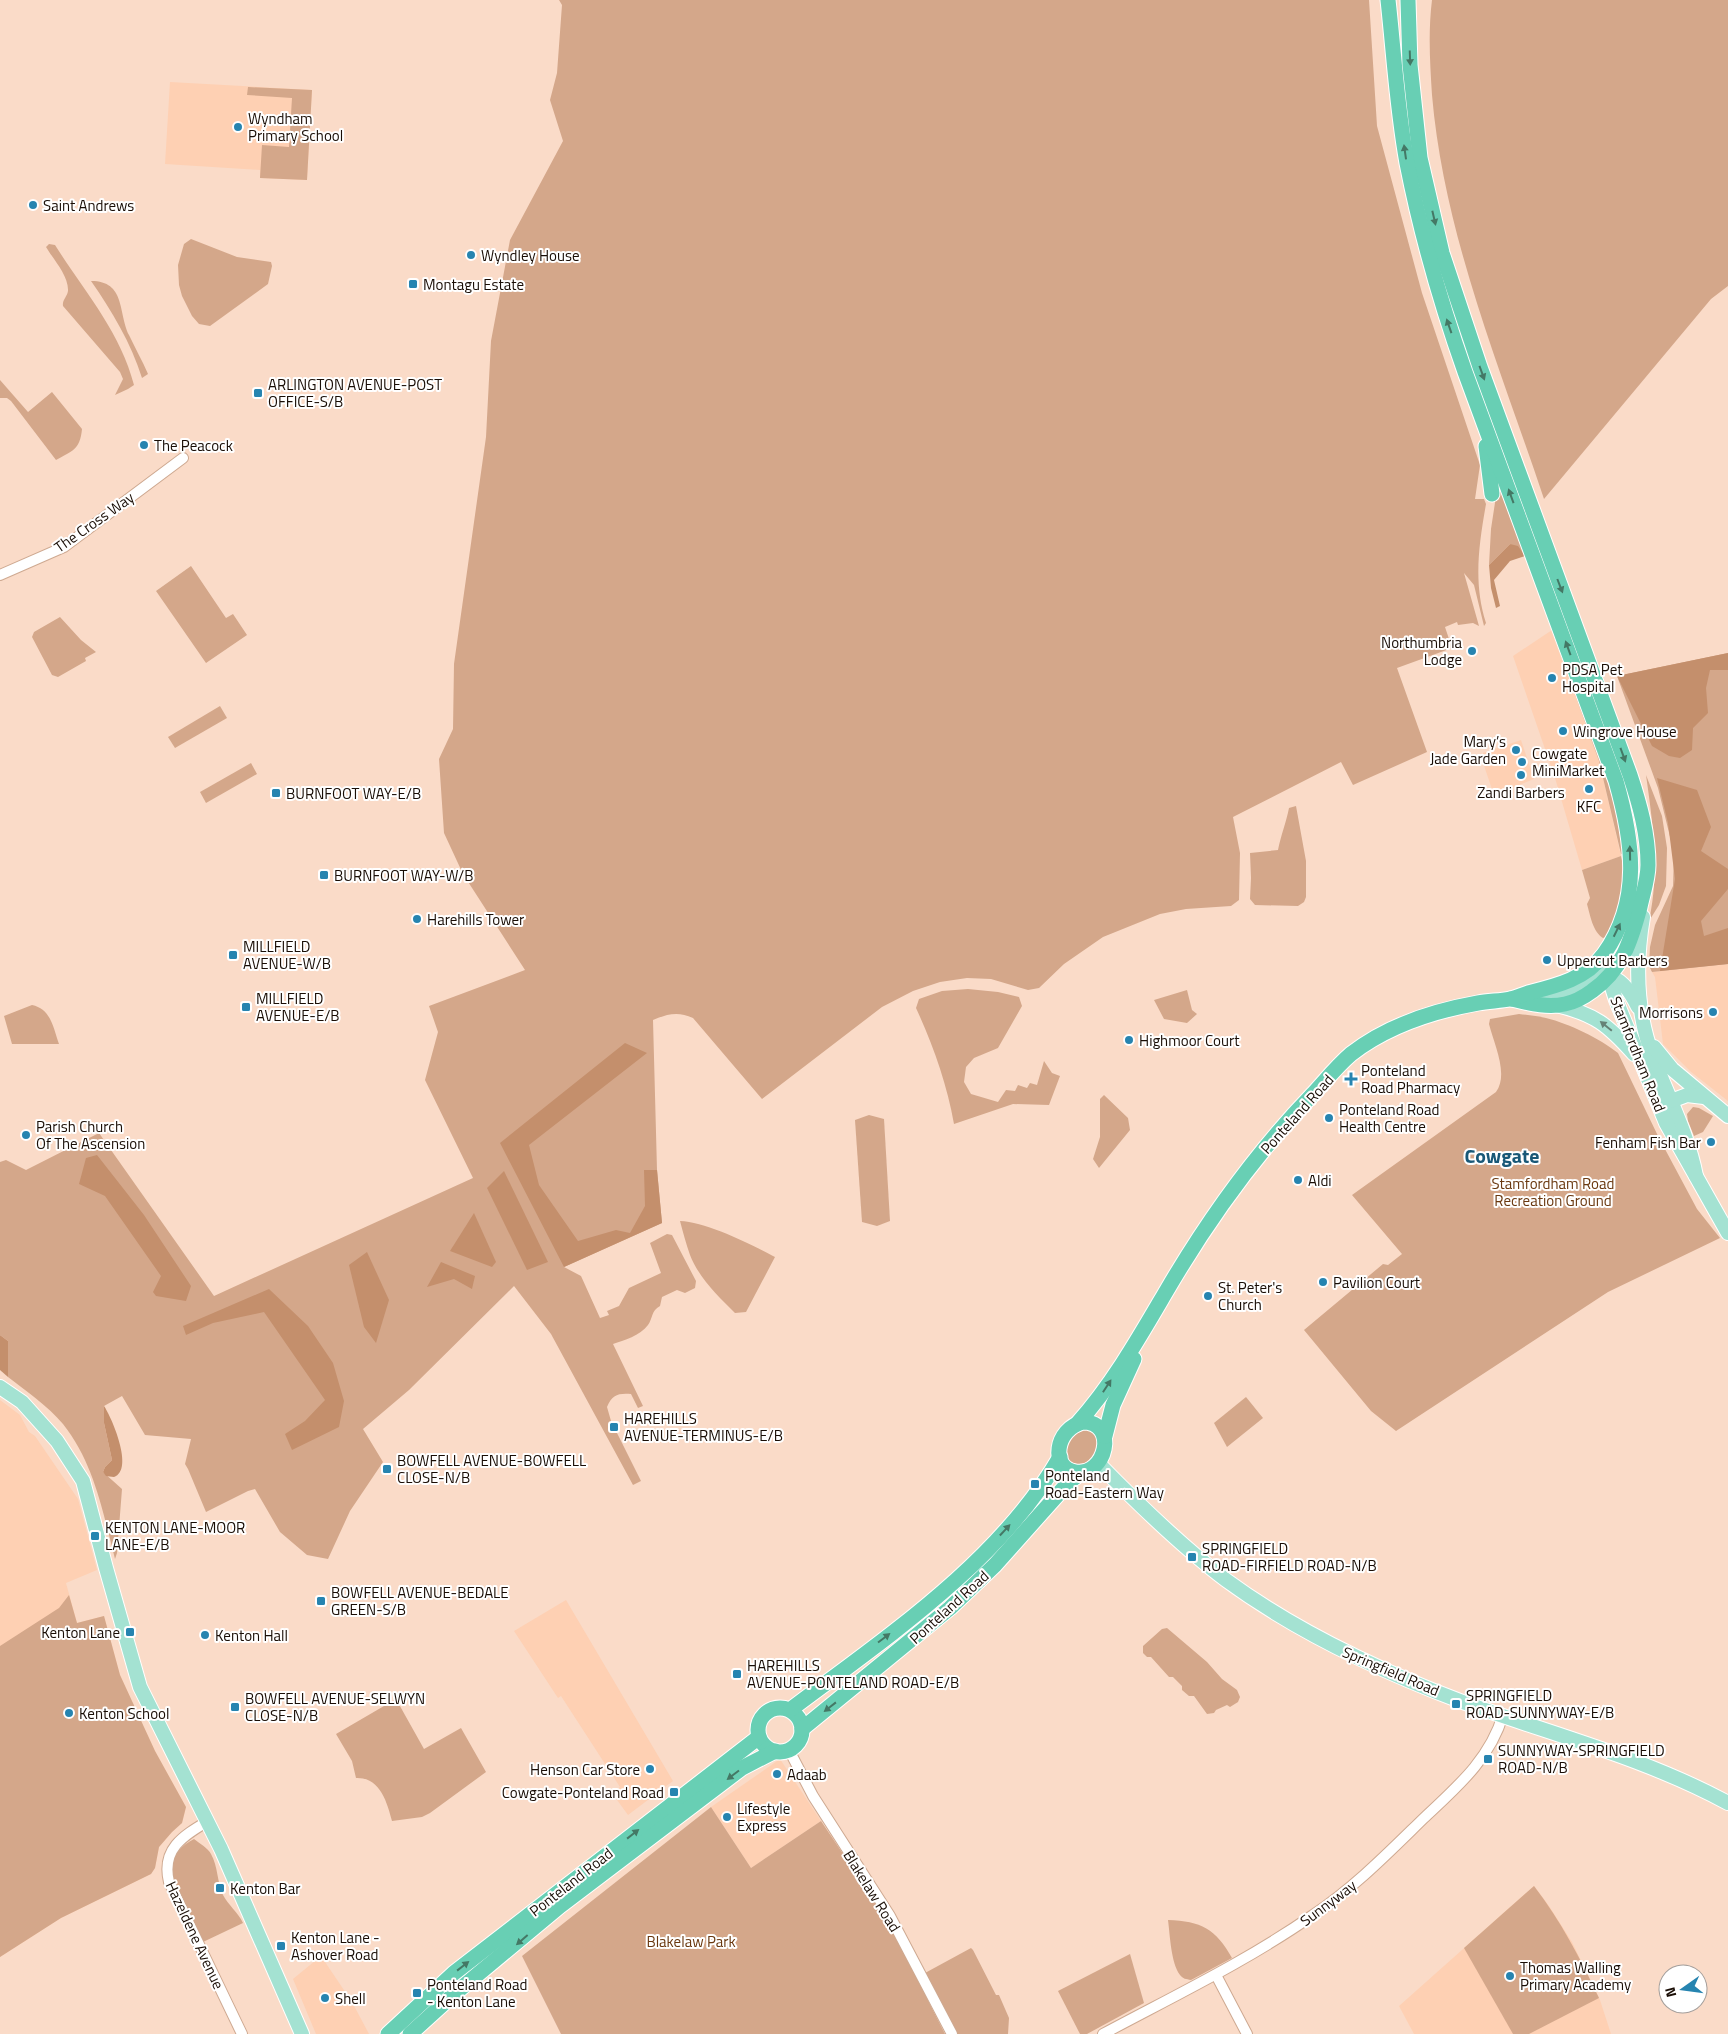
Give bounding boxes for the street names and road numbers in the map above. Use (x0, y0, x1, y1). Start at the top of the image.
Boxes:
street label: The Cross Way (49, 486, 139, 558)
street label: Stamfordham Road (1604, 993, 1672, 1115)
street label: Ponteland Road (1255, 1069, 1339, 1159)
street label: Ponteland Road (904, 1565, 994, 1649)
street label: Springfield Road (1339, 1640, 1443, 1702)
street label: Ponteland Road (524, 1842, 618, 1922)
street label: Blakelaw Road (838, 1845, 906, 1937)
street label: Sunnyway (1295, 1874, 1361, 1932)
street label: Hazeldene Avenue (160, 1877, 230, 1993)

